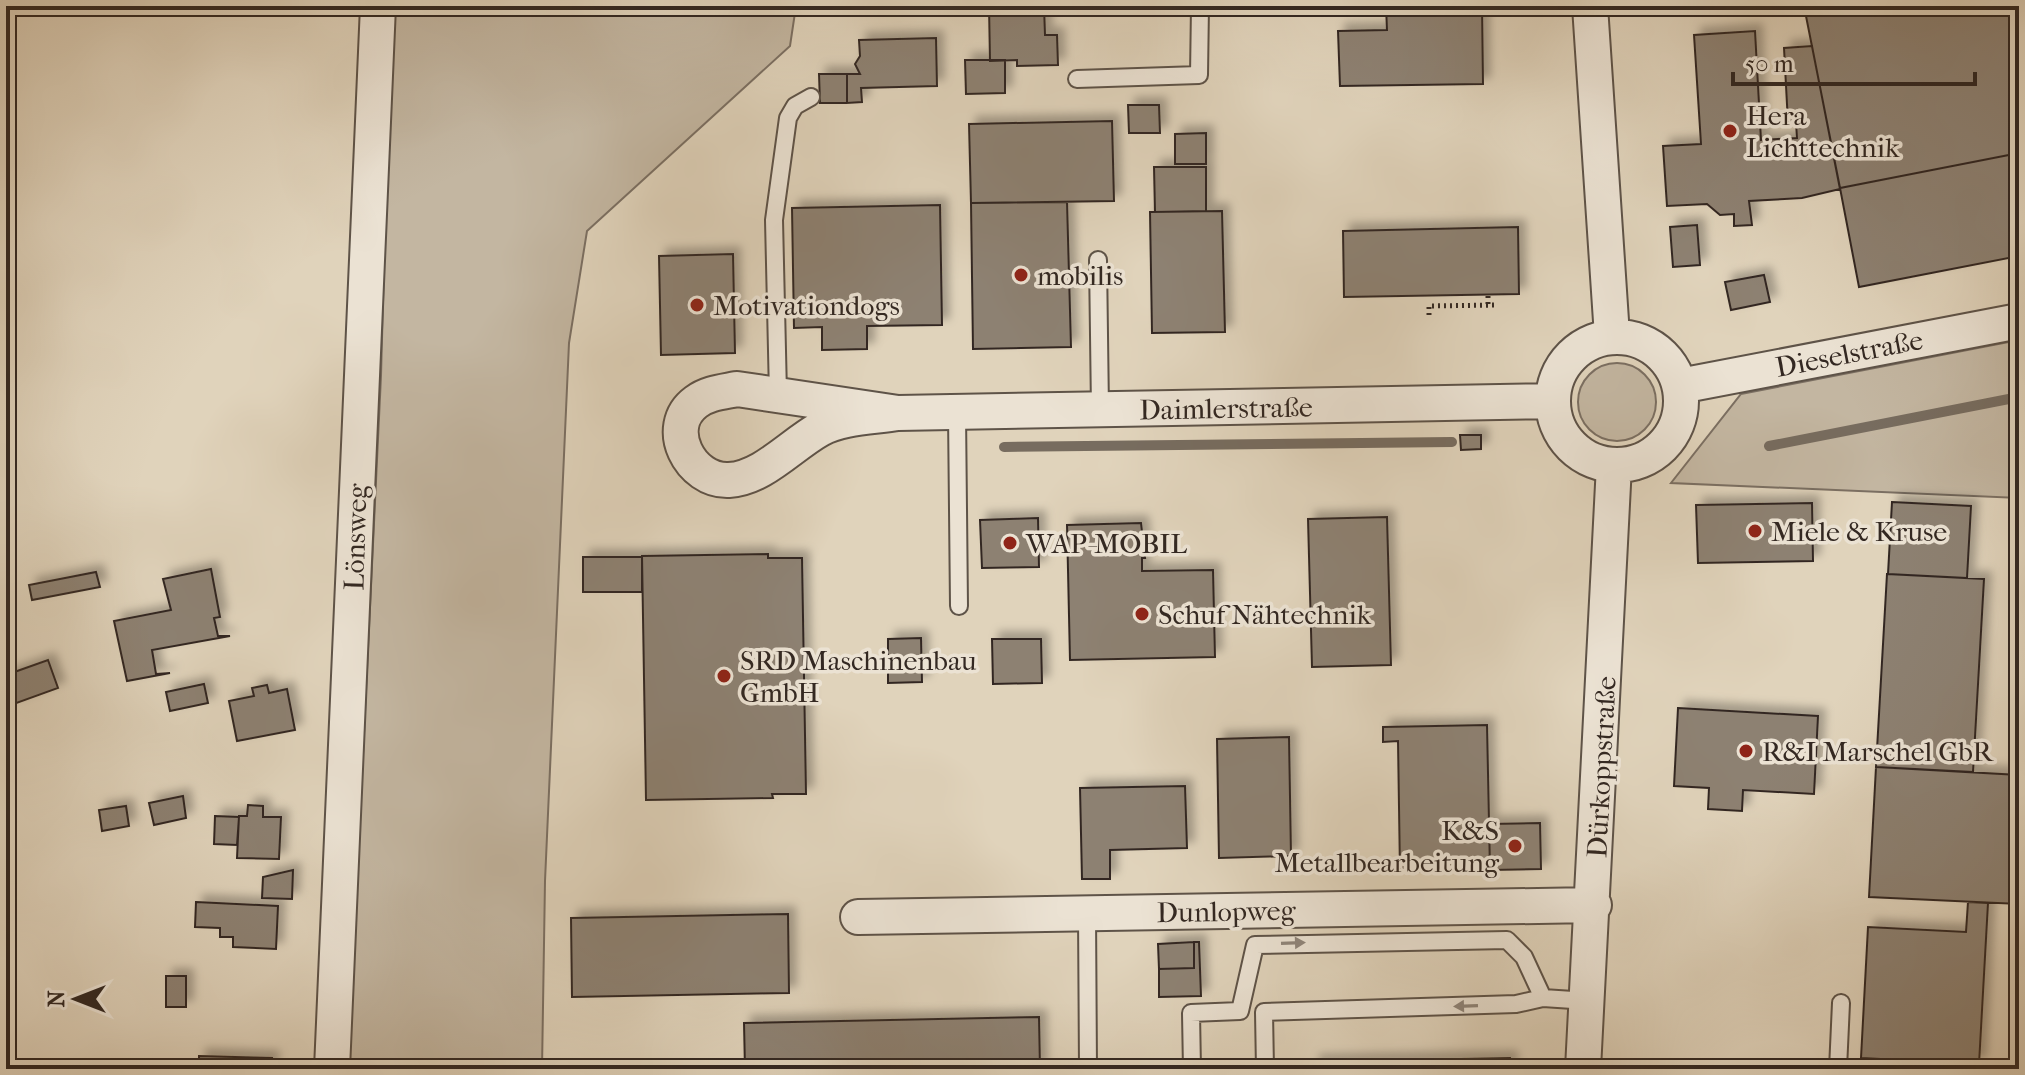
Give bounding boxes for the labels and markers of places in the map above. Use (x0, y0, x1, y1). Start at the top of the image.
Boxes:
place label: Hera Lichttechnik (1746, 99, 1900, 164)
marker: Hera Lichttechnik (1721, 122, 1739, 140)
place label: mobilis (1037, 259, 1123, 292)
marker: mobilis (1012, 266, 1030, 284)
place label: Motivationdogs (713, 289, 900, 322)
marker: Motivationdogs (688, 296, 706, 314)
place label: Miele & Kruse (1771, 515, 1947, 548)
marker: Miele & Kruse (1746, 522, 1764, 540)
place label: WAP-MOBIL (1025, 527, 1187, 560)
marker: WAP-MOBIL (1001, 534, 1019, 552)
place label: Schuf Nähtechnik (1158, 598, 1372, 631)
marker: Schuf Nähtechnik (1133, 605, 1151, 623)
place label: SRD Maschinenbau GmbH (740, 644, 977, 709)
marker: SRD Maschinenbau GmbH (715, 667, 733, 685)
place label: R&I Marschel GbR (1762, 735, 1994, 768)
marker: R&I Marschel GbR (1737, 742, 1755, 760)
place label: K&S Metallbearbeitung (1275, 814, 1500, 879)
marker: K&S Metallbearbeitung (1506, 837, 1524, 855)

